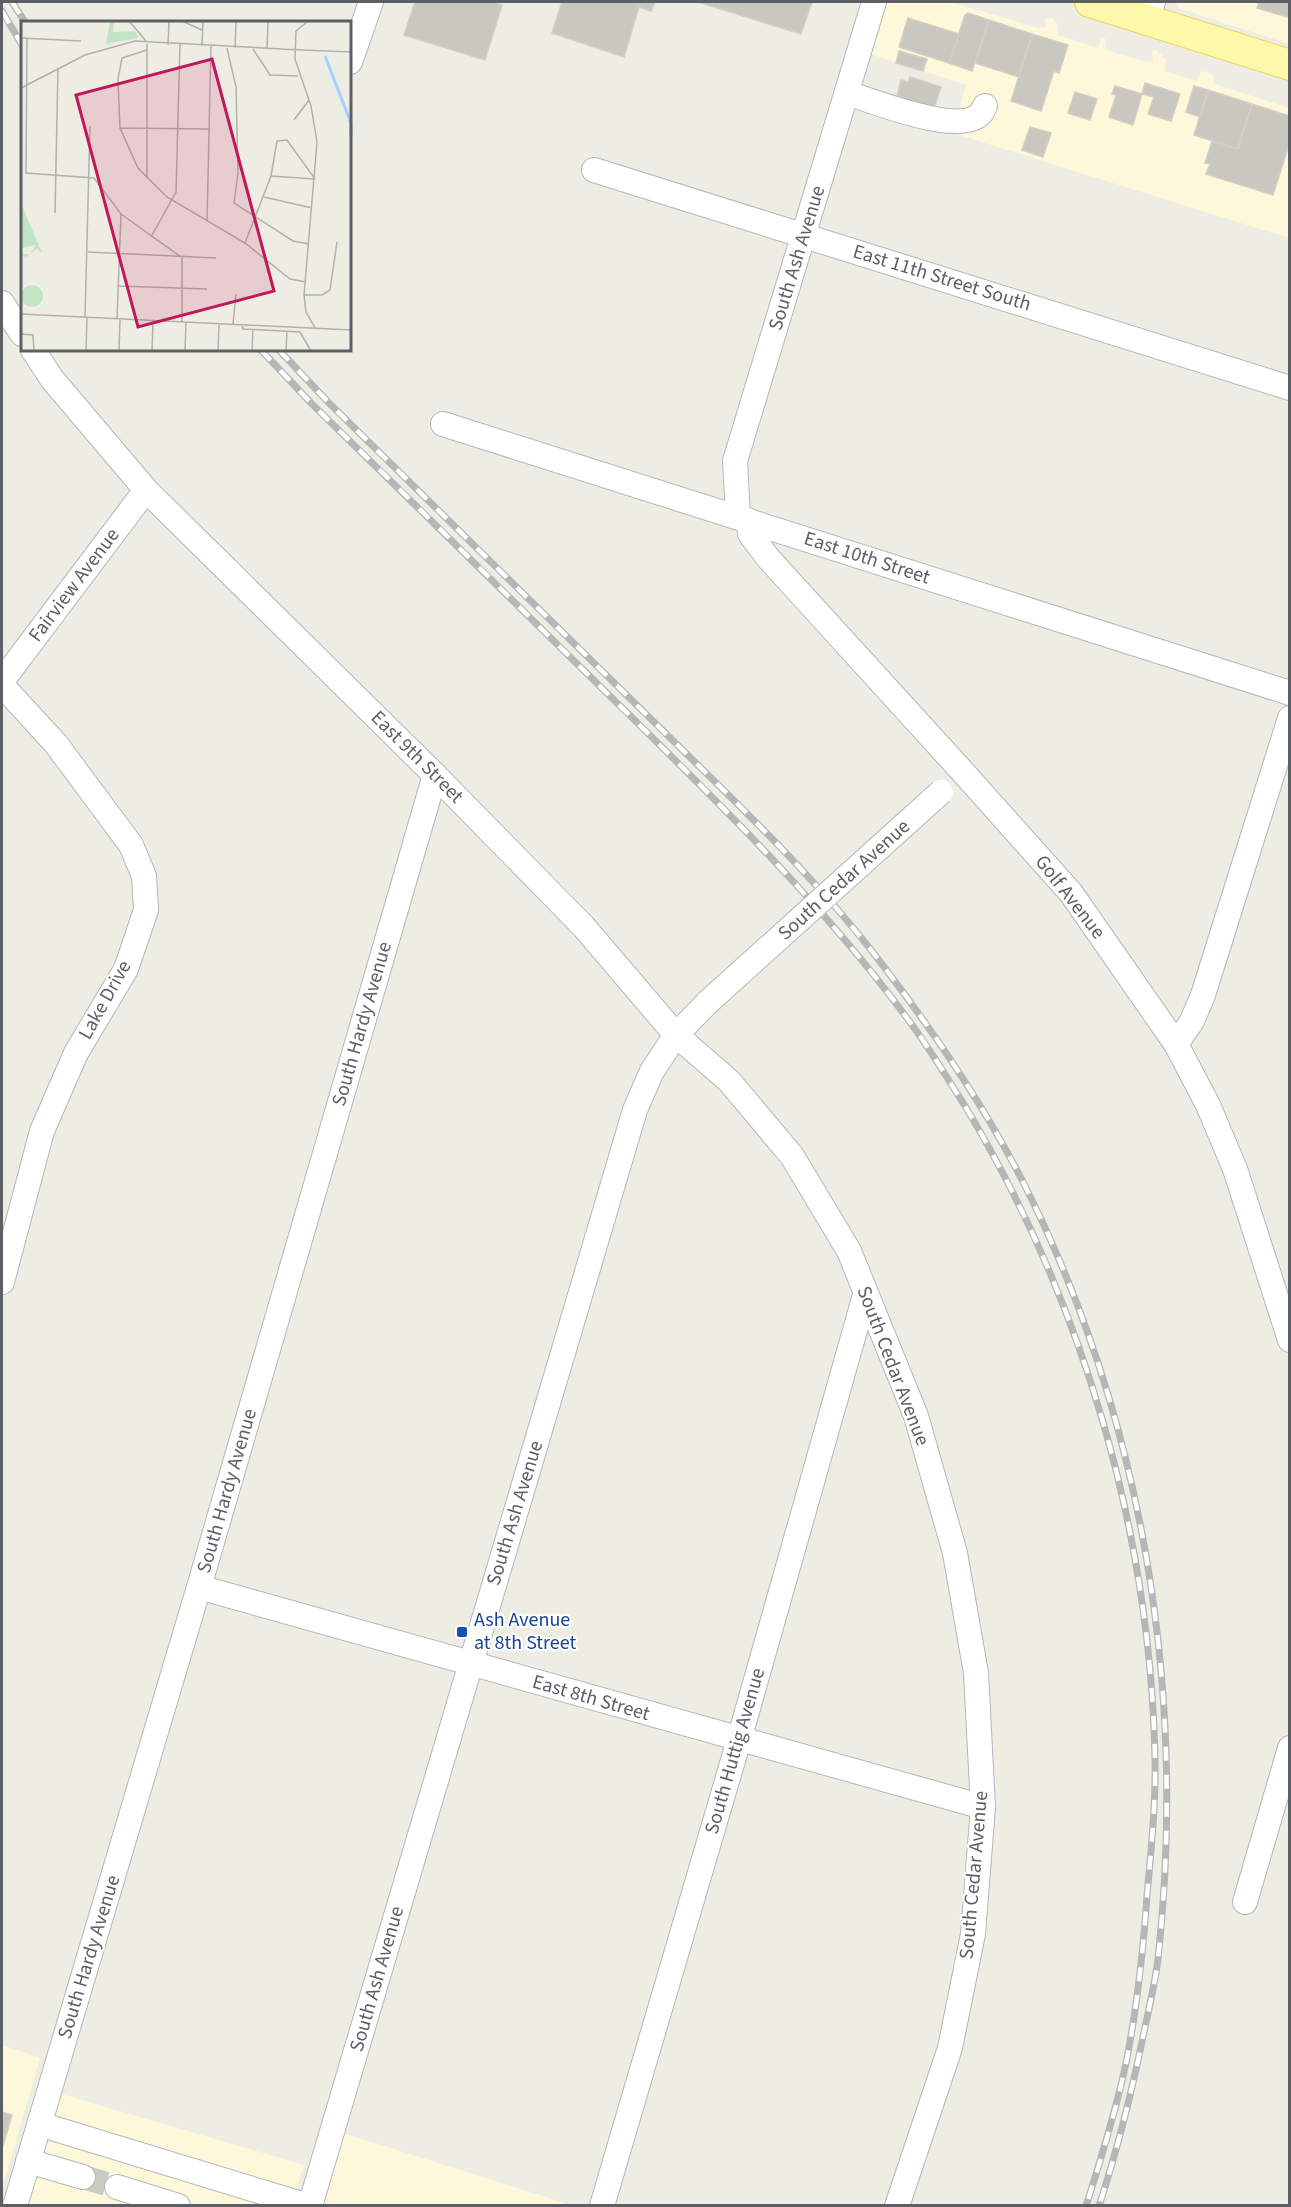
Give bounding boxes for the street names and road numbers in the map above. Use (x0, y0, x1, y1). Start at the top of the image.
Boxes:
street label: South Ash Avenue (762, 182, 832, 334)
street label: East 11th Street South (849, 238, 1035, 318)
street label: Fairview Avenue (22, 522, 126, 648)
street label: East 10th Street (800, 524, 934, 592)
street label: East 9th Street (364, 704, 470, 810)
street label: South Cedar Avenue (772, 813, 916, 947)
street label: Golf Avenue (1028, 849, 1112, 945)
street label: South Hardy Avenue (325, 938, 399, 1110)
street label: Lake Drive (72, 955, 138, 1045)
street label: South Cedar Avenue (850, 1282, 936, 1450)
street label: South Hardy Avenue (190, 1405, 264, 1577)
street label: South Ash Avenue (480, 1437, 550, 1589)
street label: South Huttig Avenue (698, 1665, 772, 1837)
street label: East 8th Street (529, 1668, 653, 1728)
street label: South Cedar Avenue (953, 1789, 995, 1960)
street label: South Hardy Avenue (51, 1872, 127, 2042)
street label: South Ash Avenue (343, 1903, 411, 2055)

